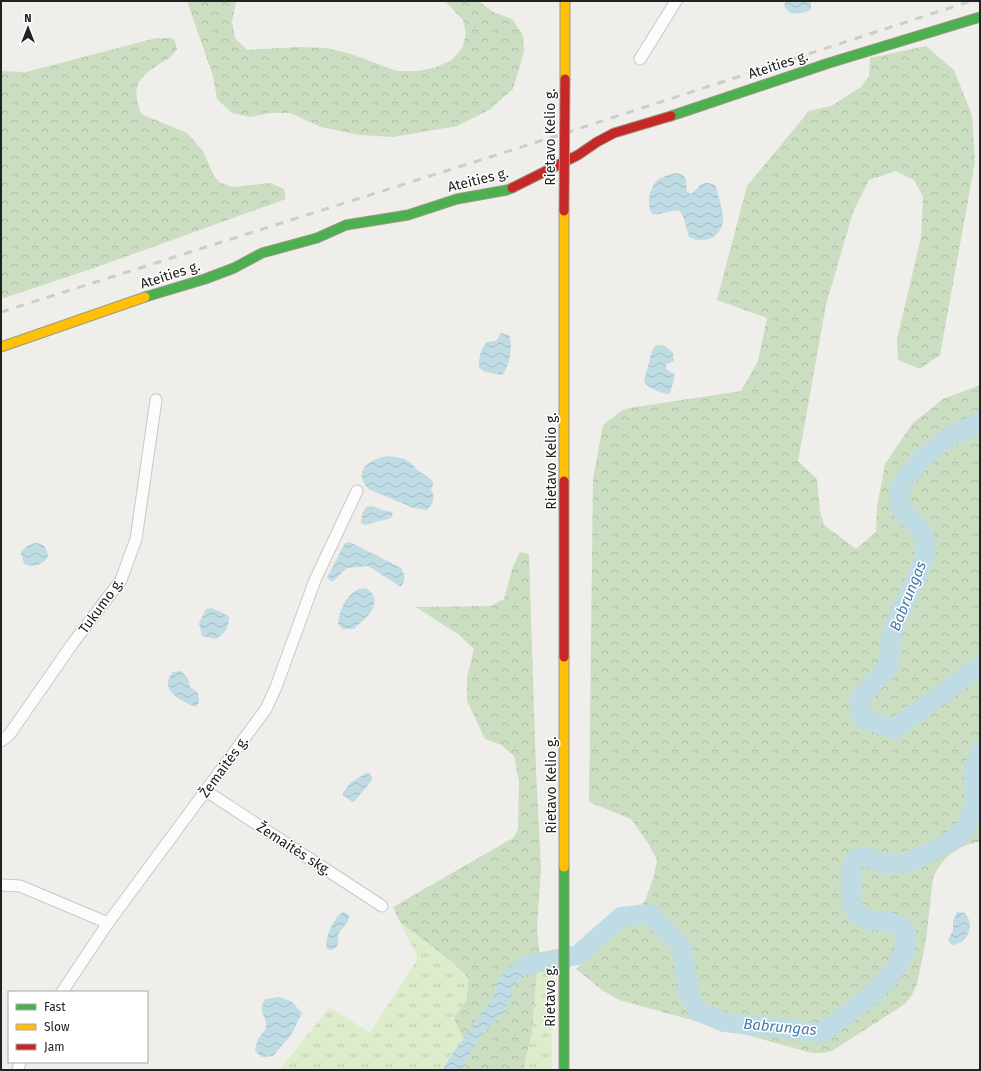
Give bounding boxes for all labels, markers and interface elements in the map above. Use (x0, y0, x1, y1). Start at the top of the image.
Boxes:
north arrow (8, 8, 48, 48)
text: N (24, 12, 32, 25)
street label: Ateities g. (746, 47, 810, 83)
street label: Rietavo Kelio g. (542, 88, 559, 186)
street label: Ateities g. (446, 164, 510, 196)
street label: Ateities g. (138, 257, 202, 293)
street label: Rietavo Kelio g. (543, 412, 560, 510)
water label: Babrungas (886, 559, 930, 633)
street label: Tukumo g. (75, 575, 127, 637)
street label: Žemaitės g. (195, 732, 252, 801)
street label: Rietavo Kelio g. (543, 736, 560, 834)
street label: Žemaitės skg. (254, 818, 335, 879)
street label: Rietavo g. (542, 965, 559, 1027)
legend (8, 991, 148, 1063)
text: Fast (44, 1000, 66, 1014)
water label: Babrungas (743, 1015, 817, 1039)
text: Slow (44, 1020, 70, 1034)
text: Jam (44, 1040, 64, 1054)

